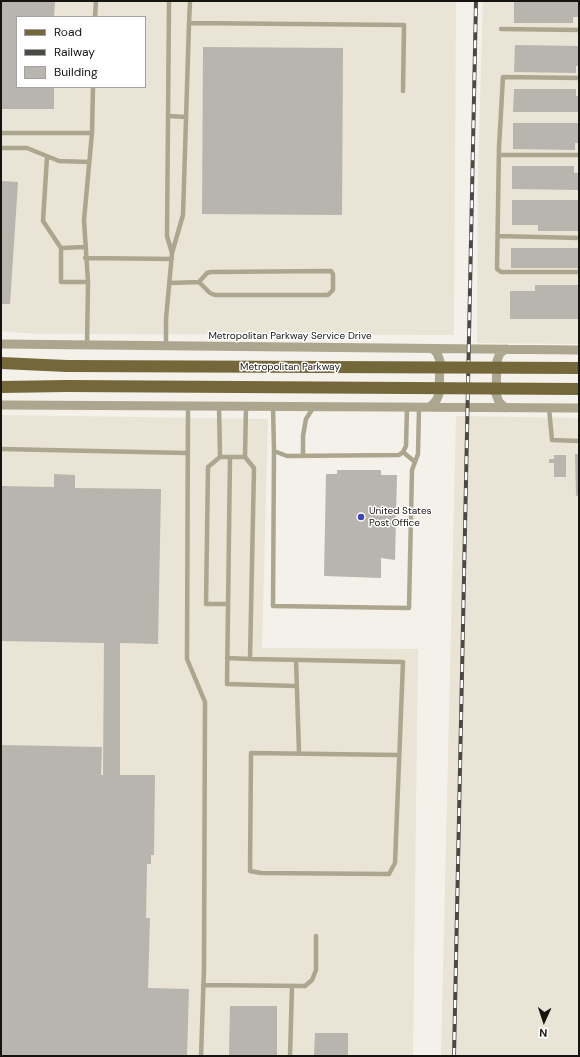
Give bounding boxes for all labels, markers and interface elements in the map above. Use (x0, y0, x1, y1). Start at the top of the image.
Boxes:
legend (16, 16, 146, 88)
text: Road (54, 24, 82, 40)
text: Railway (54, 44, 95, 60)
text: Building (54, 64, 98, 80)
street label: Metropolitan Parkway Service Drive (208, 330, 372, 342)
street label: Metropolitan Parkway (240, 361, 340, 373)
place label: United States Post Office (369, 505, 432, 528)
marker: United States Post Office (356, 512, 366, 522)
north arrow (524, 1001, 564, 1041)
text: N (539, 1026, 548, 1040)

